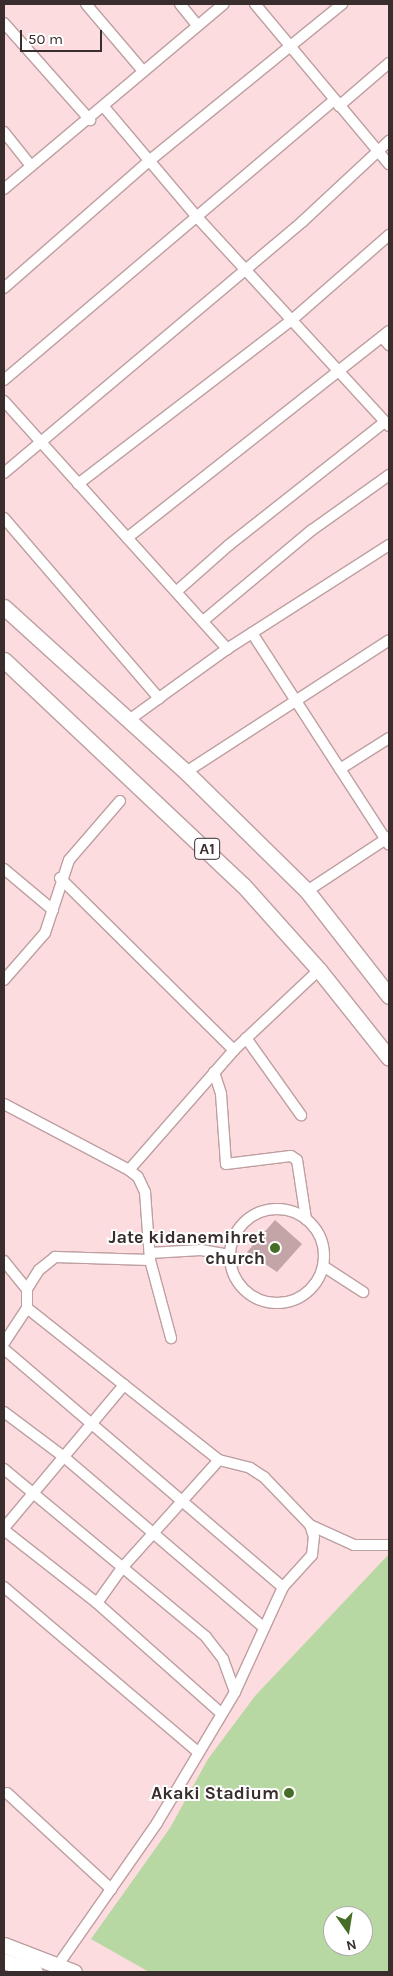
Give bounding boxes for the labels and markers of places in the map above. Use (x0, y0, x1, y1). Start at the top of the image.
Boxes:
place label: Jate kidanemihret church (108, 1227, 265, 1270)
marker: Jate kidanemihret church (269, 1242, 281, 1254)
place label: Akaki Stadium (151, 1782, 279, 1804)
marker: Akaki Stadium (283, 1787, 295, 1799)

